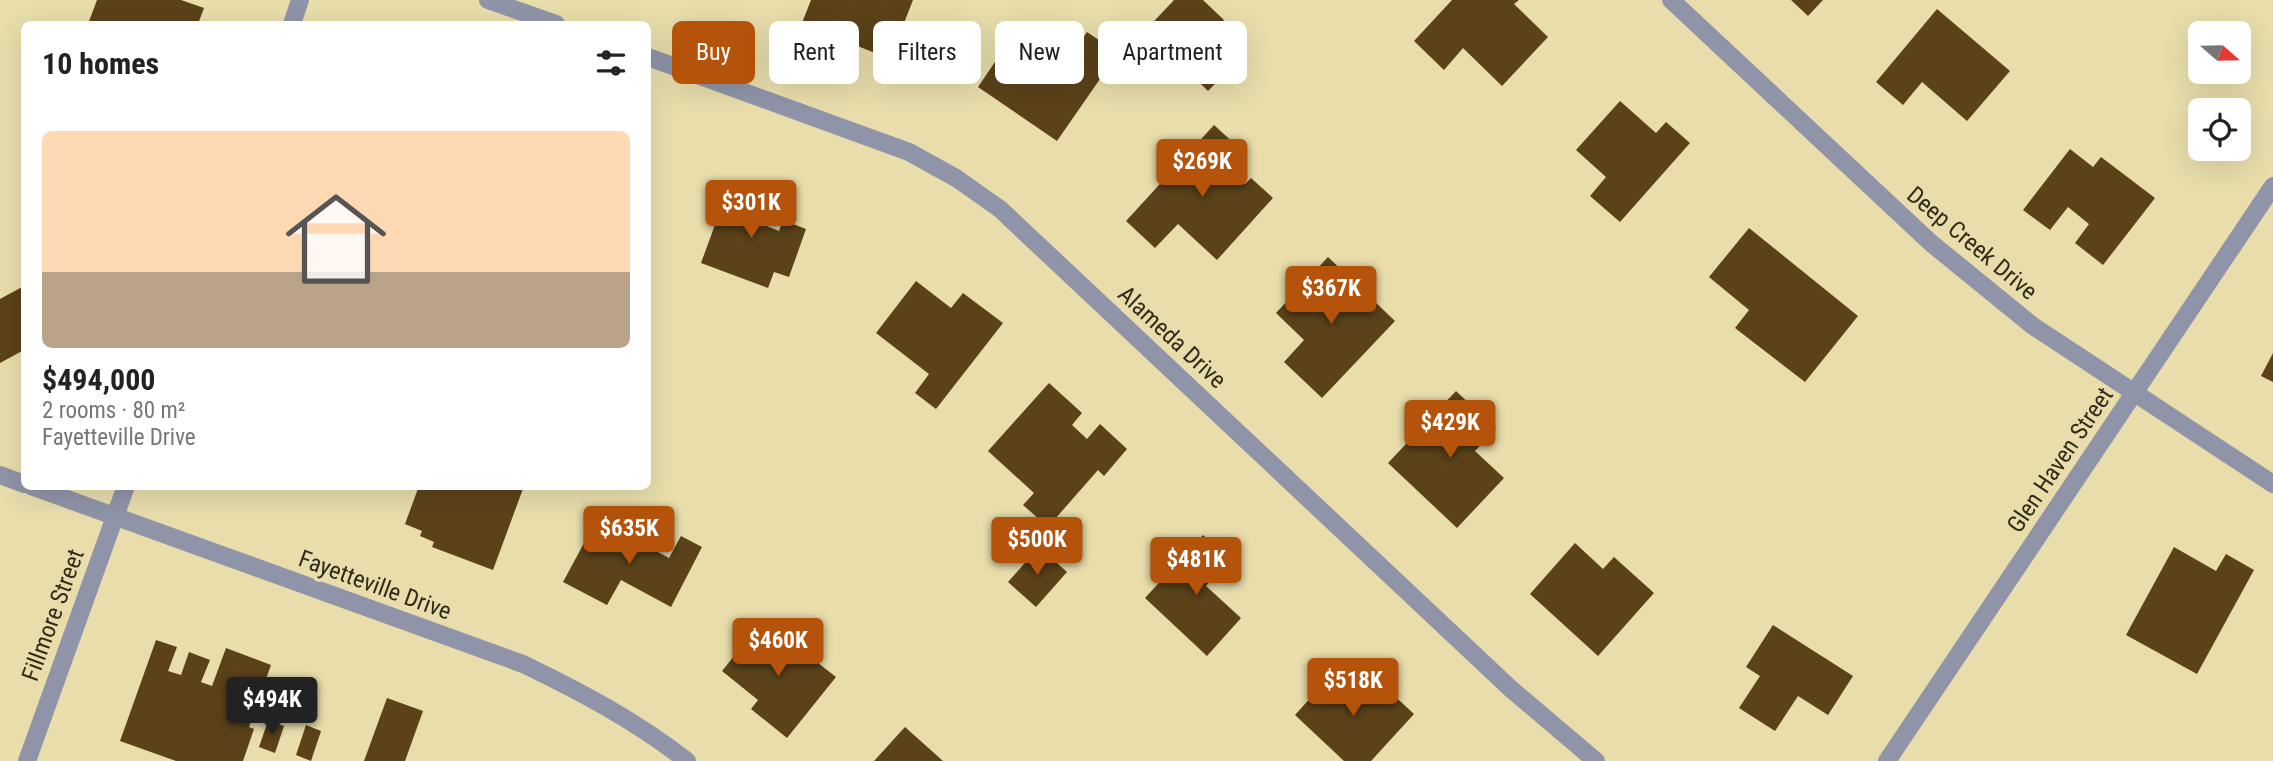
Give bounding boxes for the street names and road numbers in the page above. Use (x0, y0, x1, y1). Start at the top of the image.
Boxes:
street label: Deep Creek Drive (1901, 181, 2043, 305)
street label: Alameda Drive (1112, 280, 1232, 394)
street label: Glen Haven Street (2001, 382, 2119, 538)
street label: Fayetteville Drive (295, 544, 455, 626)
street label: Fillmore Street (16, 545, 90, 685)

